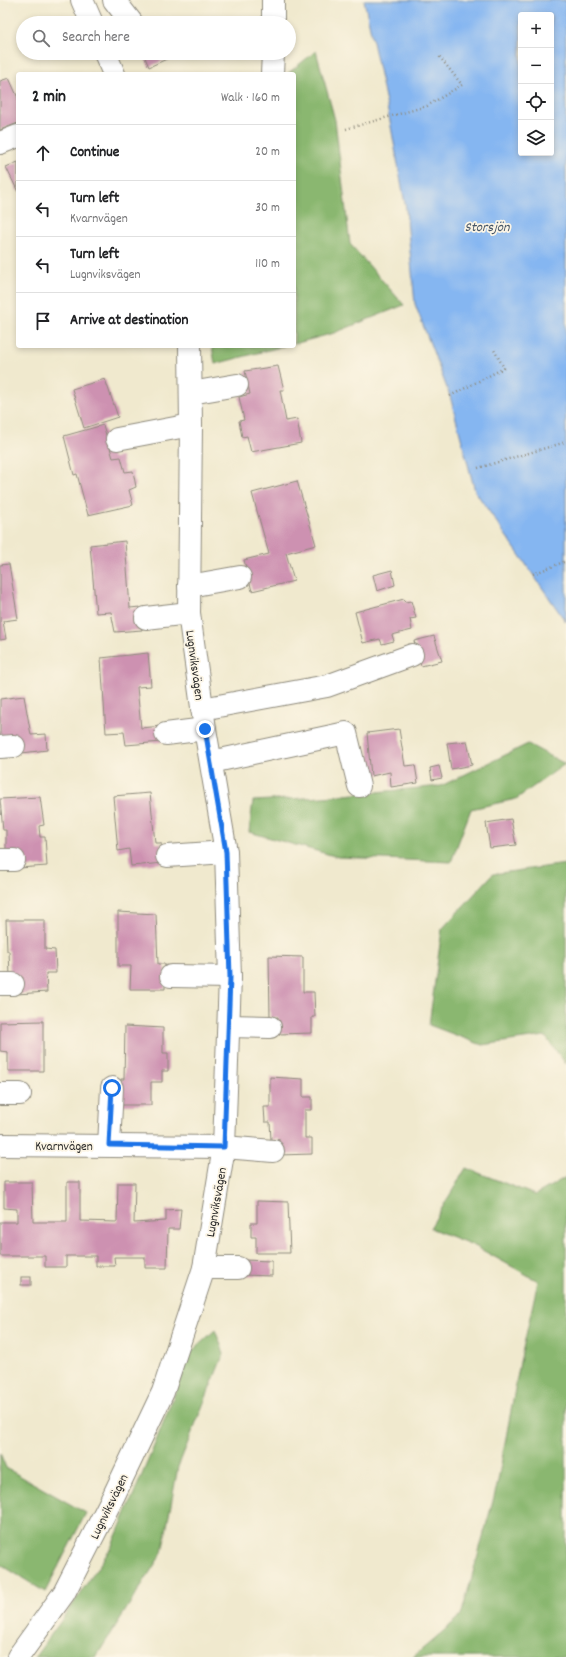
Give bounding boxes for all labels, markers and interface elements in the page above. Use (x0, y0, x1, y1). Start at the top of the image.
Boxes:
map controls (518, 12, 554, 156)
button: + (518, 12, 554, 48)
search box (16, 16, 296, 60)
icon: search (30, 27, 52, 49)
text: Search here (62, 27, 130, 49)
button: − (518, 48, 554, 84)
button: locate (518, 84, 554, 120)
text: 2 min (32, 86, 66, 110)
text: Walk · 160 m (221, 89, 280, 108)
button: layers (518, 120, 554, 156)
icon: ahead (32, 142, 54, 164)
text: Continue (70, 142, 119, 164)
text: 20 m (255, 143, 280, 162)
text: Turn left (70, 188, 119, 210)
icon: left (32, 198, 54, 220)
text: 30 m (255, 199, 280, 218)
text: Kvarnvägen (70, 210, 128, 229)
water label: Storsjön (464, 218, 510, 238)
text: Turn left (70, 244, 119, 266)
icon: left (32, 254, 54, 276)
text: 110 m (255, 255, 280, 274)
text: Lugnviksvägen (70, 266, 141, 285)
icon: arrive (32, 310, 54, 332)
text: Arrive at destination (70, 310, 188, 332)
street label: Lugnviksvägen (179, 629, 208, 702)
route end (196, 720, 214, 738)
route start (103, 1079, 121, 1097)
street label: Kvarnvägen (35, 1138, 93, 1157)
street label: Lugnviksvägen (202, 1166, 233, 1239)
street label: Lugnviksvägen (86, 1471, 134, 1543)

